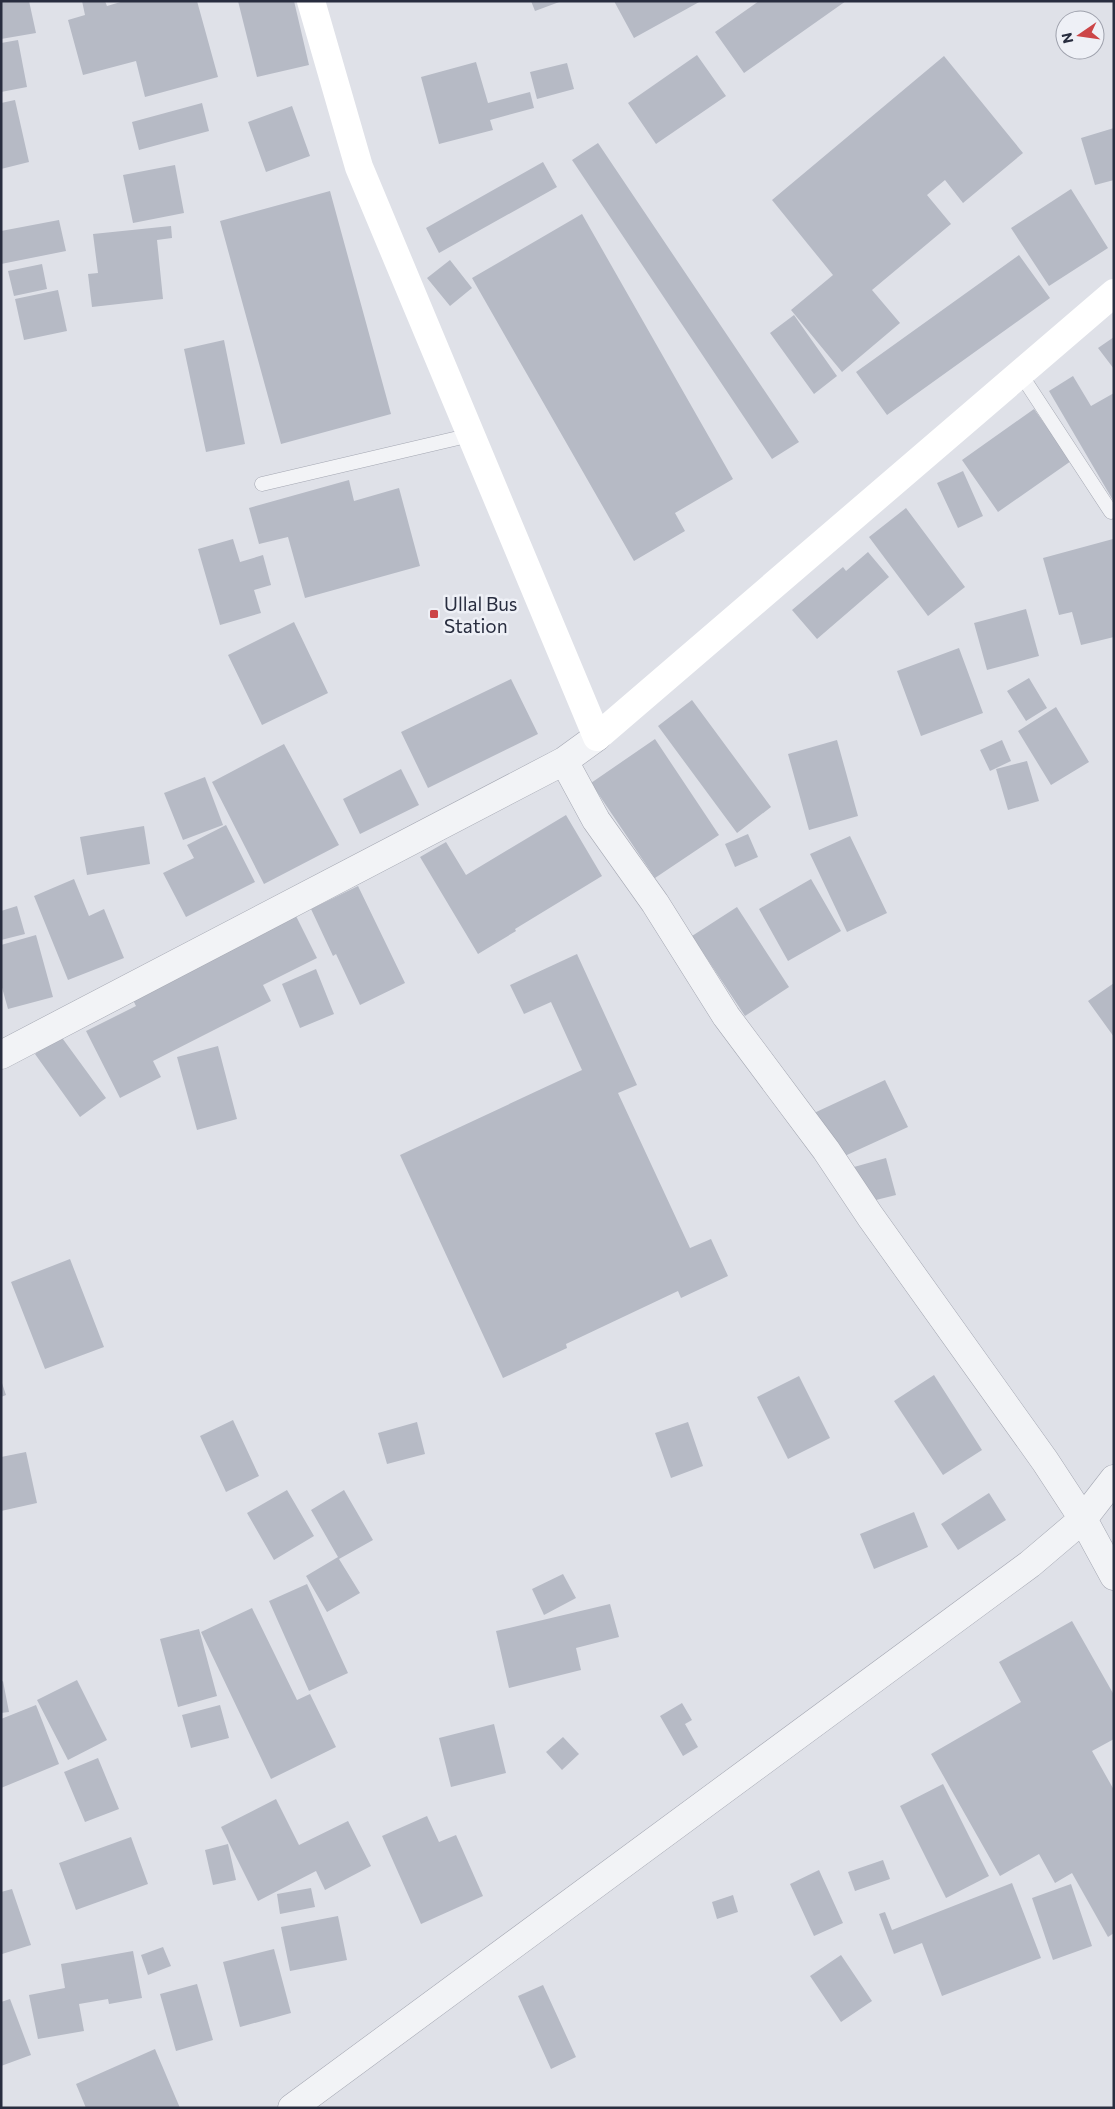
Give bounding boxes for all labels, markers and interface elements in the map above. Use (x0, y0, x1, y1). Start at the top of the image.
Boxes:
north arrow (1055, 10, 1105, 60)
text: N (1057, 31, 1076, 45)
place label: Ullal Bus Station (444, 592, 517, 637)
marker: Ullal Bus Station (428, 608, 440, 620)

